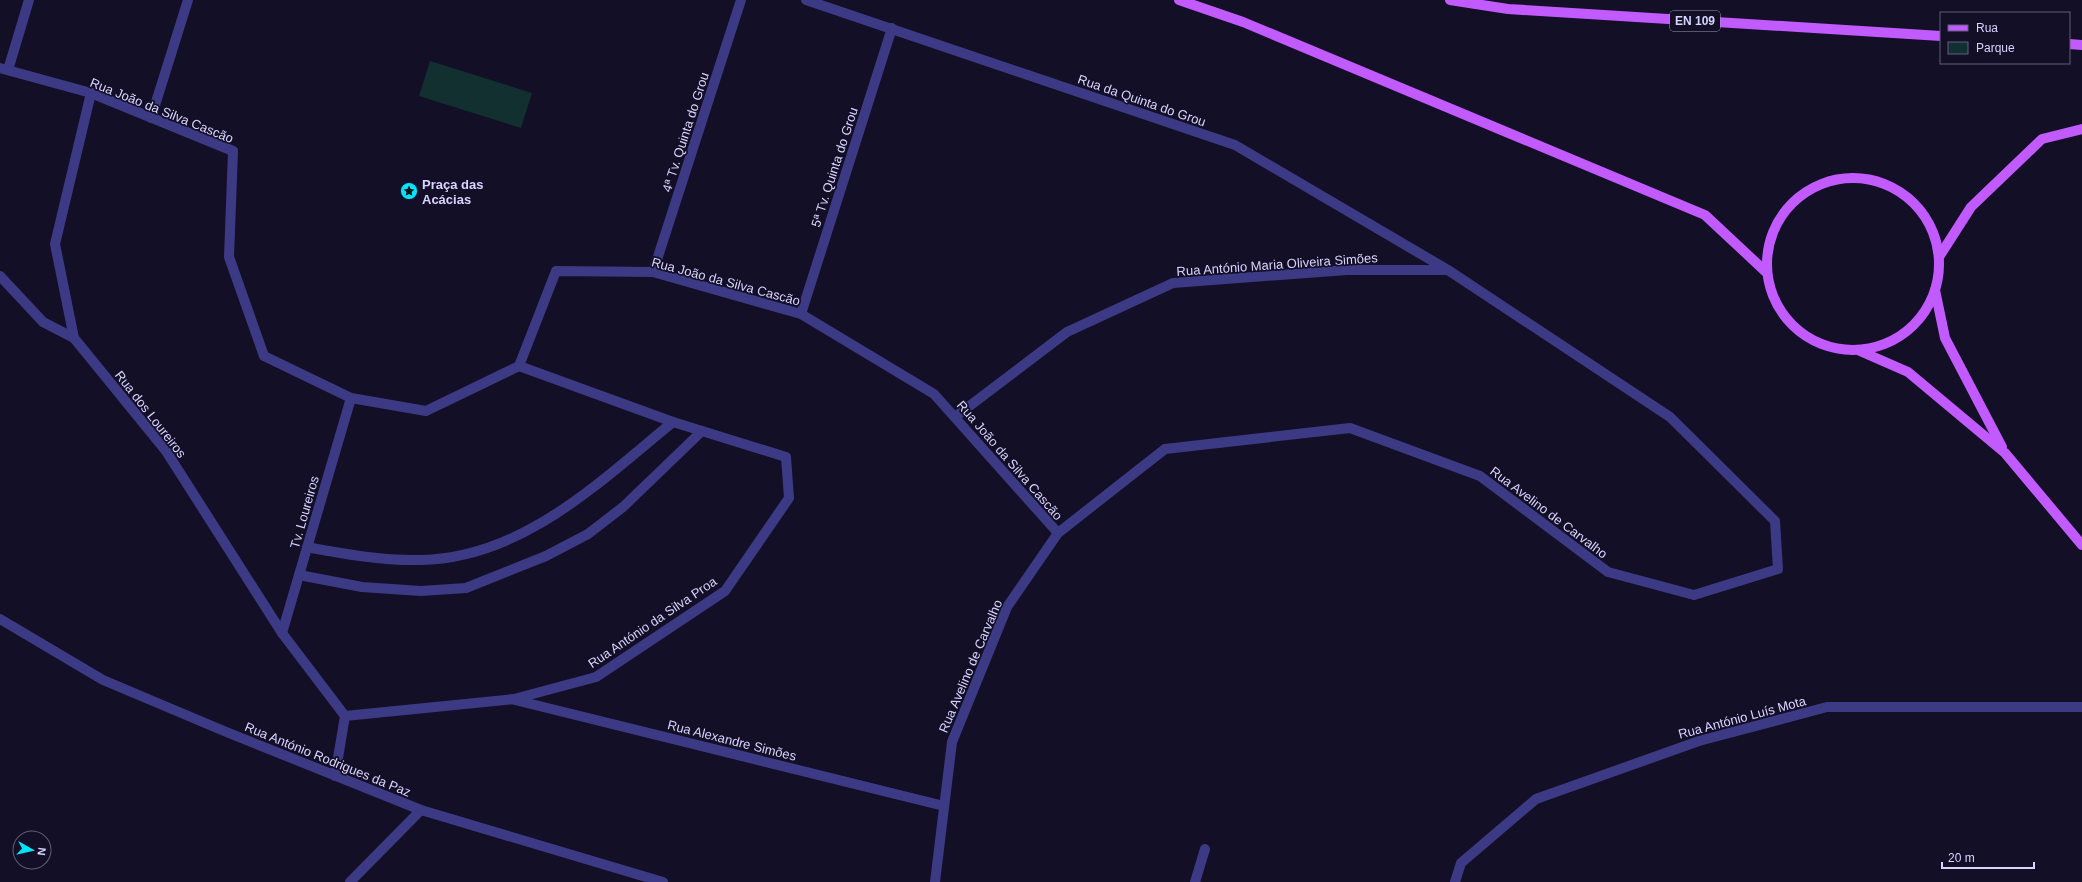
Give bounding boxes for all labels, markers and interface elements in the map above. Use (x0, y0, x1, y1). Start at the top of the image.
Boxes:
road number: EN 109 (1670, 11, 1720, 31)
legend (1940, 12, 2070, 64)
text: Rua (1976, 21, 1998, 35)
text: Parque (1976, 41, 2015, 55)
street label: 4ª Tv. Quinta do Grou (659, 70, 712, 194)
street label: Rua da Quinta do Grou (1076, 71, 1208, 129)
street label: Rua João da Silva Cascão (88, 75, 236, 146)
street label: 5ª Tv. Quinta do Grou (808, 105, 861, 229)
place label: Praça das Acácias (422, 177, 483, 207)
place icon: Praça das Acácias (399, 181, 419, 201)
street label: Rua António Maria Oliveira Simões (1176, 250, 1379, 279)
street label: Rua João da Silva Cascão (650, 254, 802, 309)
street label: Rua dos Loureiros (112, 368, 190, 461)
street label: Rua João da Silva Cascão (954, 398, 1066, 523)
street label: Rua Avelino de Carvalho (1487, 463, 1610, 561)
street label: Tv. Loureiros (287, 474, 322, 550)
street label: Rua António da Silva Proa (585, 573, 720, 671)
street label: Rua Avelino de Carvalho (936, 598, 1005, 735)
street label: Rua António Luís Mota (1677, 693, 1808, 742)
street label: Rua Alexandre Simões (666, 717, 798, 764)
street label: Rua António Rodrigues da Paz (243, 719, 413, 800)
north arrow (12, 830, 52, 870)
scale bar (1942, 844, 2034, 870)
text: N (35, 847, 48, 856)
text: 20 m (1948, 851, 1975, 865)

